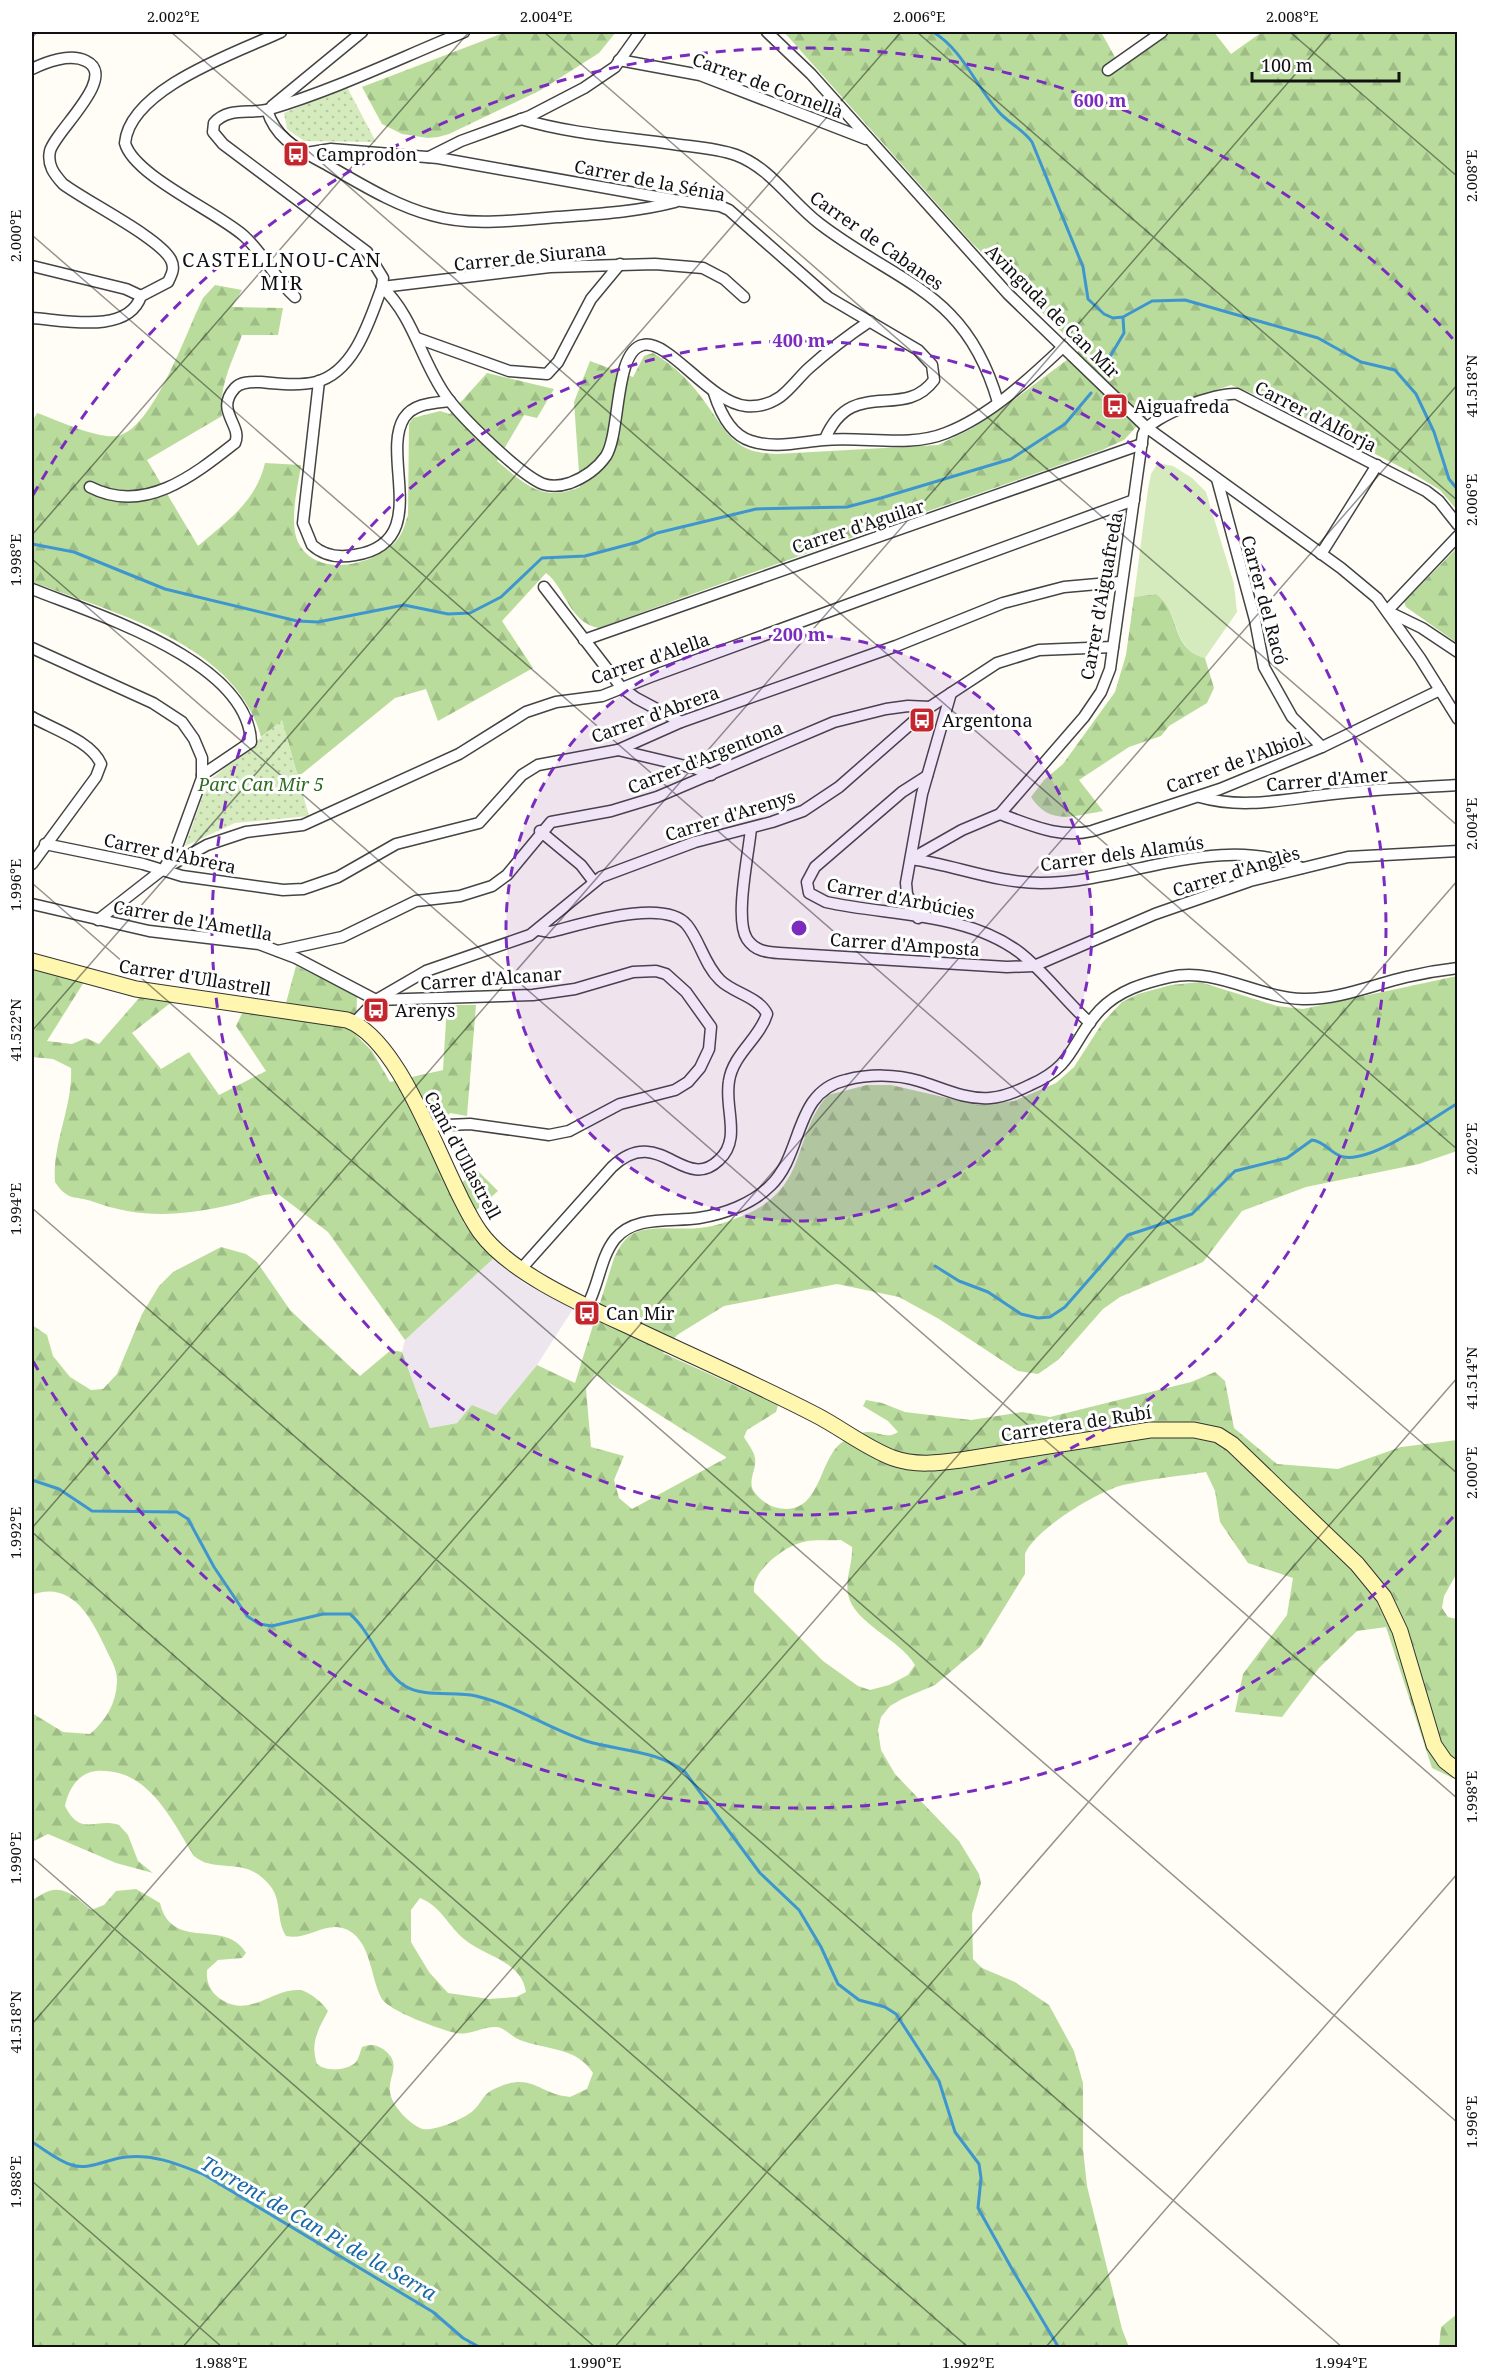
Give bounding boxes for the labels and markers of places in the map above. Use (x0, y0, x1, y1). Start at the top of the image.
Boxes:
bus stop icon: Camprodon (281, 139, 311, 169)
place label: Camprodon (316, 142, 418, 166)
bus stop icon: Aiguafreda (1100, 391, 1130, 421)
place label: Aiguafreda (1134, 394, 1230, 418)
bus stop icon: Argentona (907, 705, 937, 735)
place label: Argentona (942, 708, 1033, 732)
centre of rings (789, 918, 809, 938)
bus stop icon: Arenys (361, 995, 391, 1025)
place label: Arenys (395, 998, 455, 1022)
bus stop icon: Can Mir (572, 1298, 602, 1328)
place label: Can Mir (606, 1301, 675, 1325)

